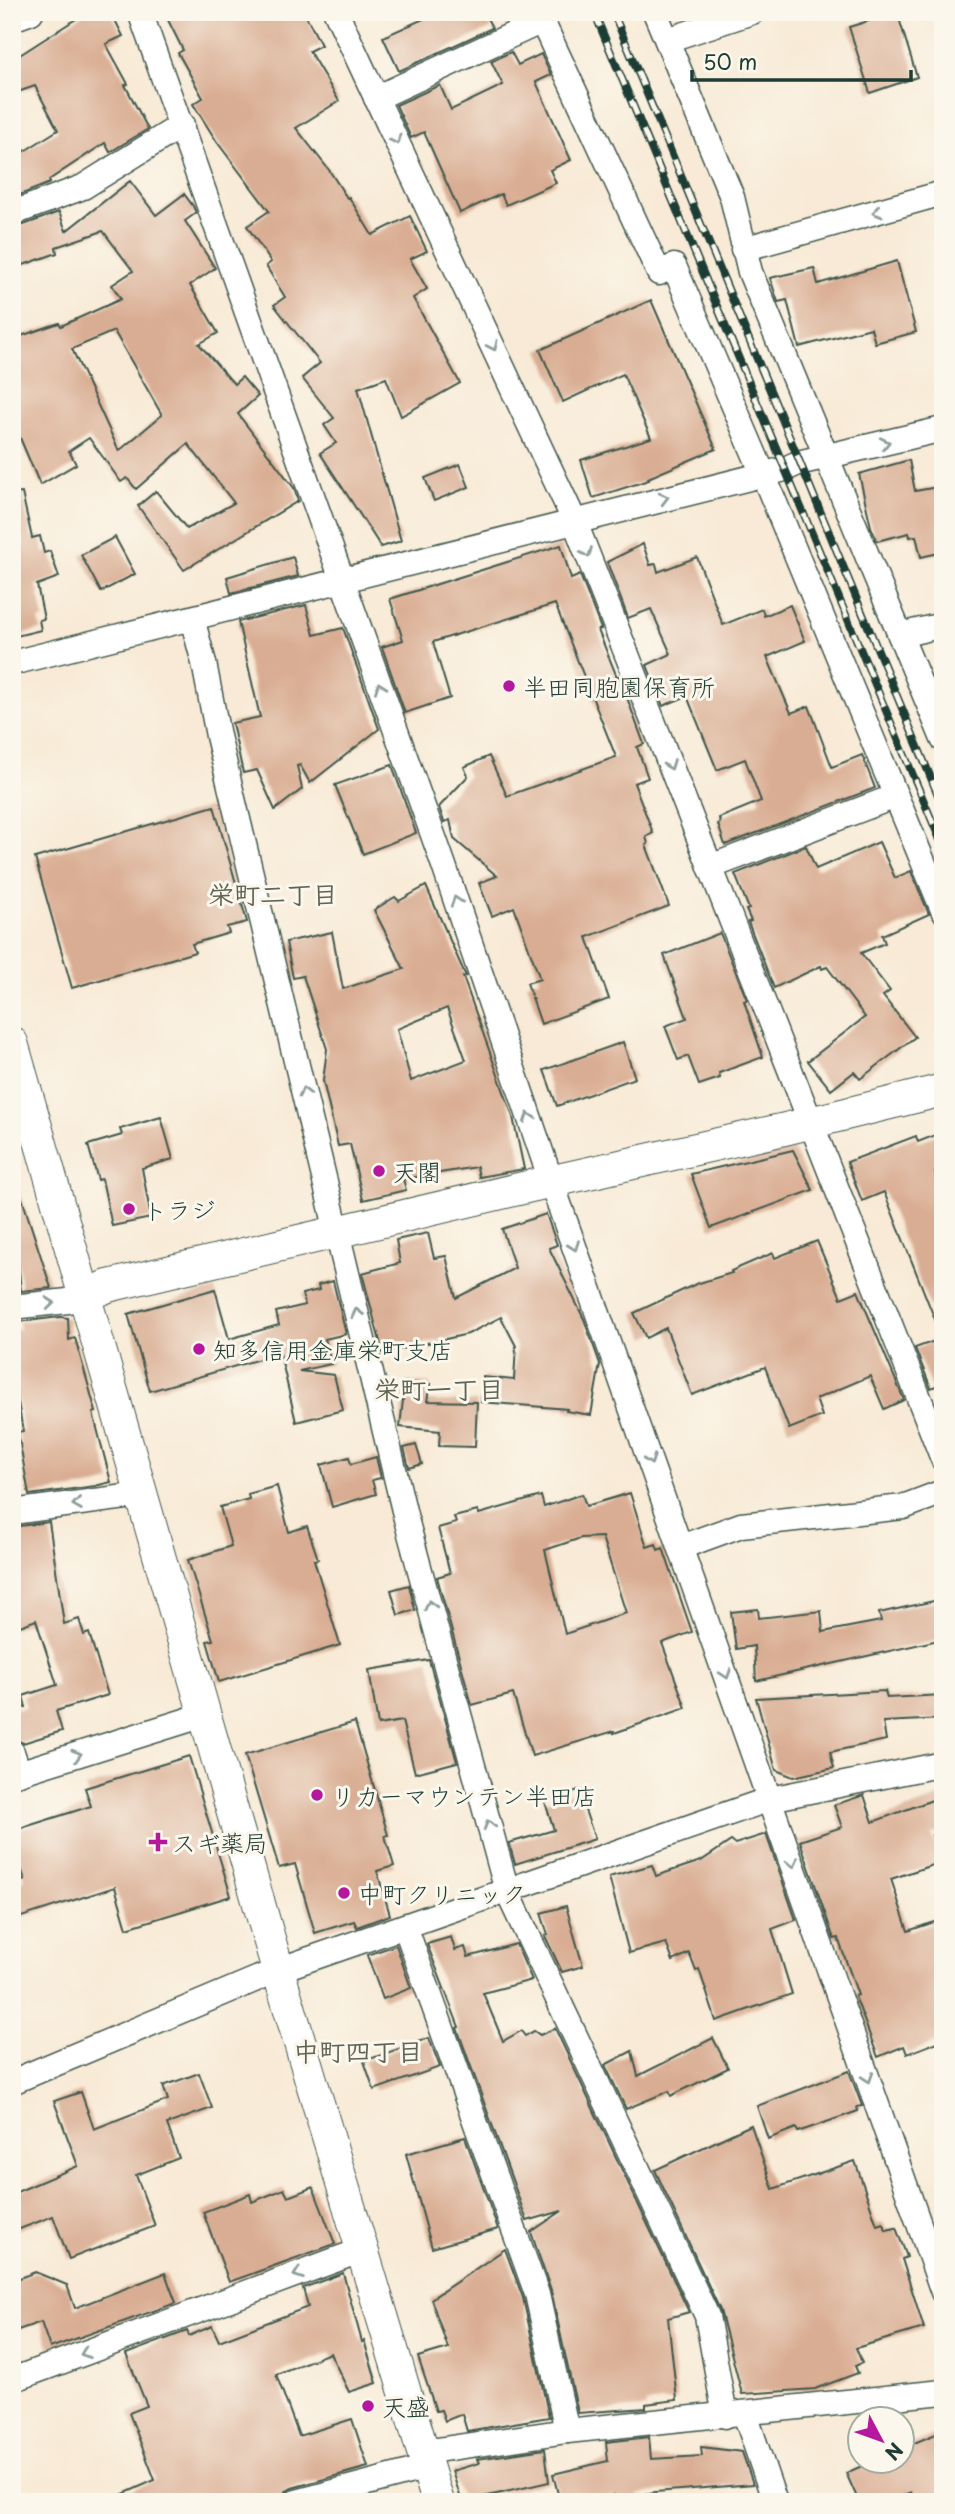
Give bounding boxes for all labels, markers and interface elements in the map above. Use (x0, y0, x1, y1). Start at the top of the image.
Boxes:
scale bar (692, 38, 911, 82)
text: 50 m (703, 45, 757, 77)
one-way arrow (388, 133, 402, 146)
one-way arrow (871, 203, 883, 218)
one-way arrow (485, 339, 499, 351)
one-way arrow (879, 436, 891, 451)
one-way arrow (658, 492, 670, 506)
one-way arrow (579, 547, 593, 559)
place label: 半田同胞園保育所 (523, 668, 715, 704)
marker: 半田同胞園保育所 (501, 678, 517, 694)
one-way arrow (375, 681, 389, 693)
one-way arrow (662, 759, 676, 771)
district label: 栄町二丁目 (208, 874, 338, 913)
one-way arrow (450, 896, 464, 908)
one-way arrow (297, 1086, 312, 1098)
one-way arrow (523, 1111, 537, 1123)
place label: 天閣 (393, 1153, 441, 1189)
marker: 天閣 (371, 1163, 387, 1179)
place label: トラジ (143, 1191, 215, 1227)
marker: トラジ (121, 1201, 137, 1217)
one-way arrow (566, 1239, 580, 1251)
one-way arrow (44, 1296, 55, 1311)
one-way arrow (351, 1307, 365, 1319)
place label: 知多信用金庫栄町支店 (213, 1331, 453, 1367)
marker: 知多信用金庫栄町支店 (191, 1341, 207, 1357)
district label: 栄町一丁目 (374, 1369, 504, 1408)
one-way arrow (642, 1453, 656, 1465)
one-way arrow (71, 1496, 83, 1511)
one-way arrow (424, 1599, 438, 1611)
one-way arrow (718, 1668, 732, 1680)
one-way arrow (71, 1748, 83, 1763)
place label: リカーマウンテン半田店 (331, 1777, 597, 1813)
marker: リカーマウンテン半田店 (309, 1787, 325, 1803)
one-way arrow (483, 1819, 498, 1831)
place label: スギ薬局 (172, 1824, 268, 1860)
marker: スギ薬局 (150, 1834, 166, 1850)
one-way arrow (785, 1857, 799, 1869)
place label: 中町クリニック (358, 1875, 526, 1911)
marker: 中町クリニック (336, 1885, 352, 1901)
district label: 中町四丁目 (293, 2031, 423, 2070)
one-way arrow (860, 2071, 874, 2084)
one-way arrow (292, 2266, 305, 2280)
one-way arrow (79, 2345, 91, 2359)
place label: 天盛 (382, 2388, 430, 2424)
marker: 天盛 (360, 2398, 376, 2414)
north arrow (846, 2406, 916, 2476)
text: N (879, 2437, 910, 2467)

